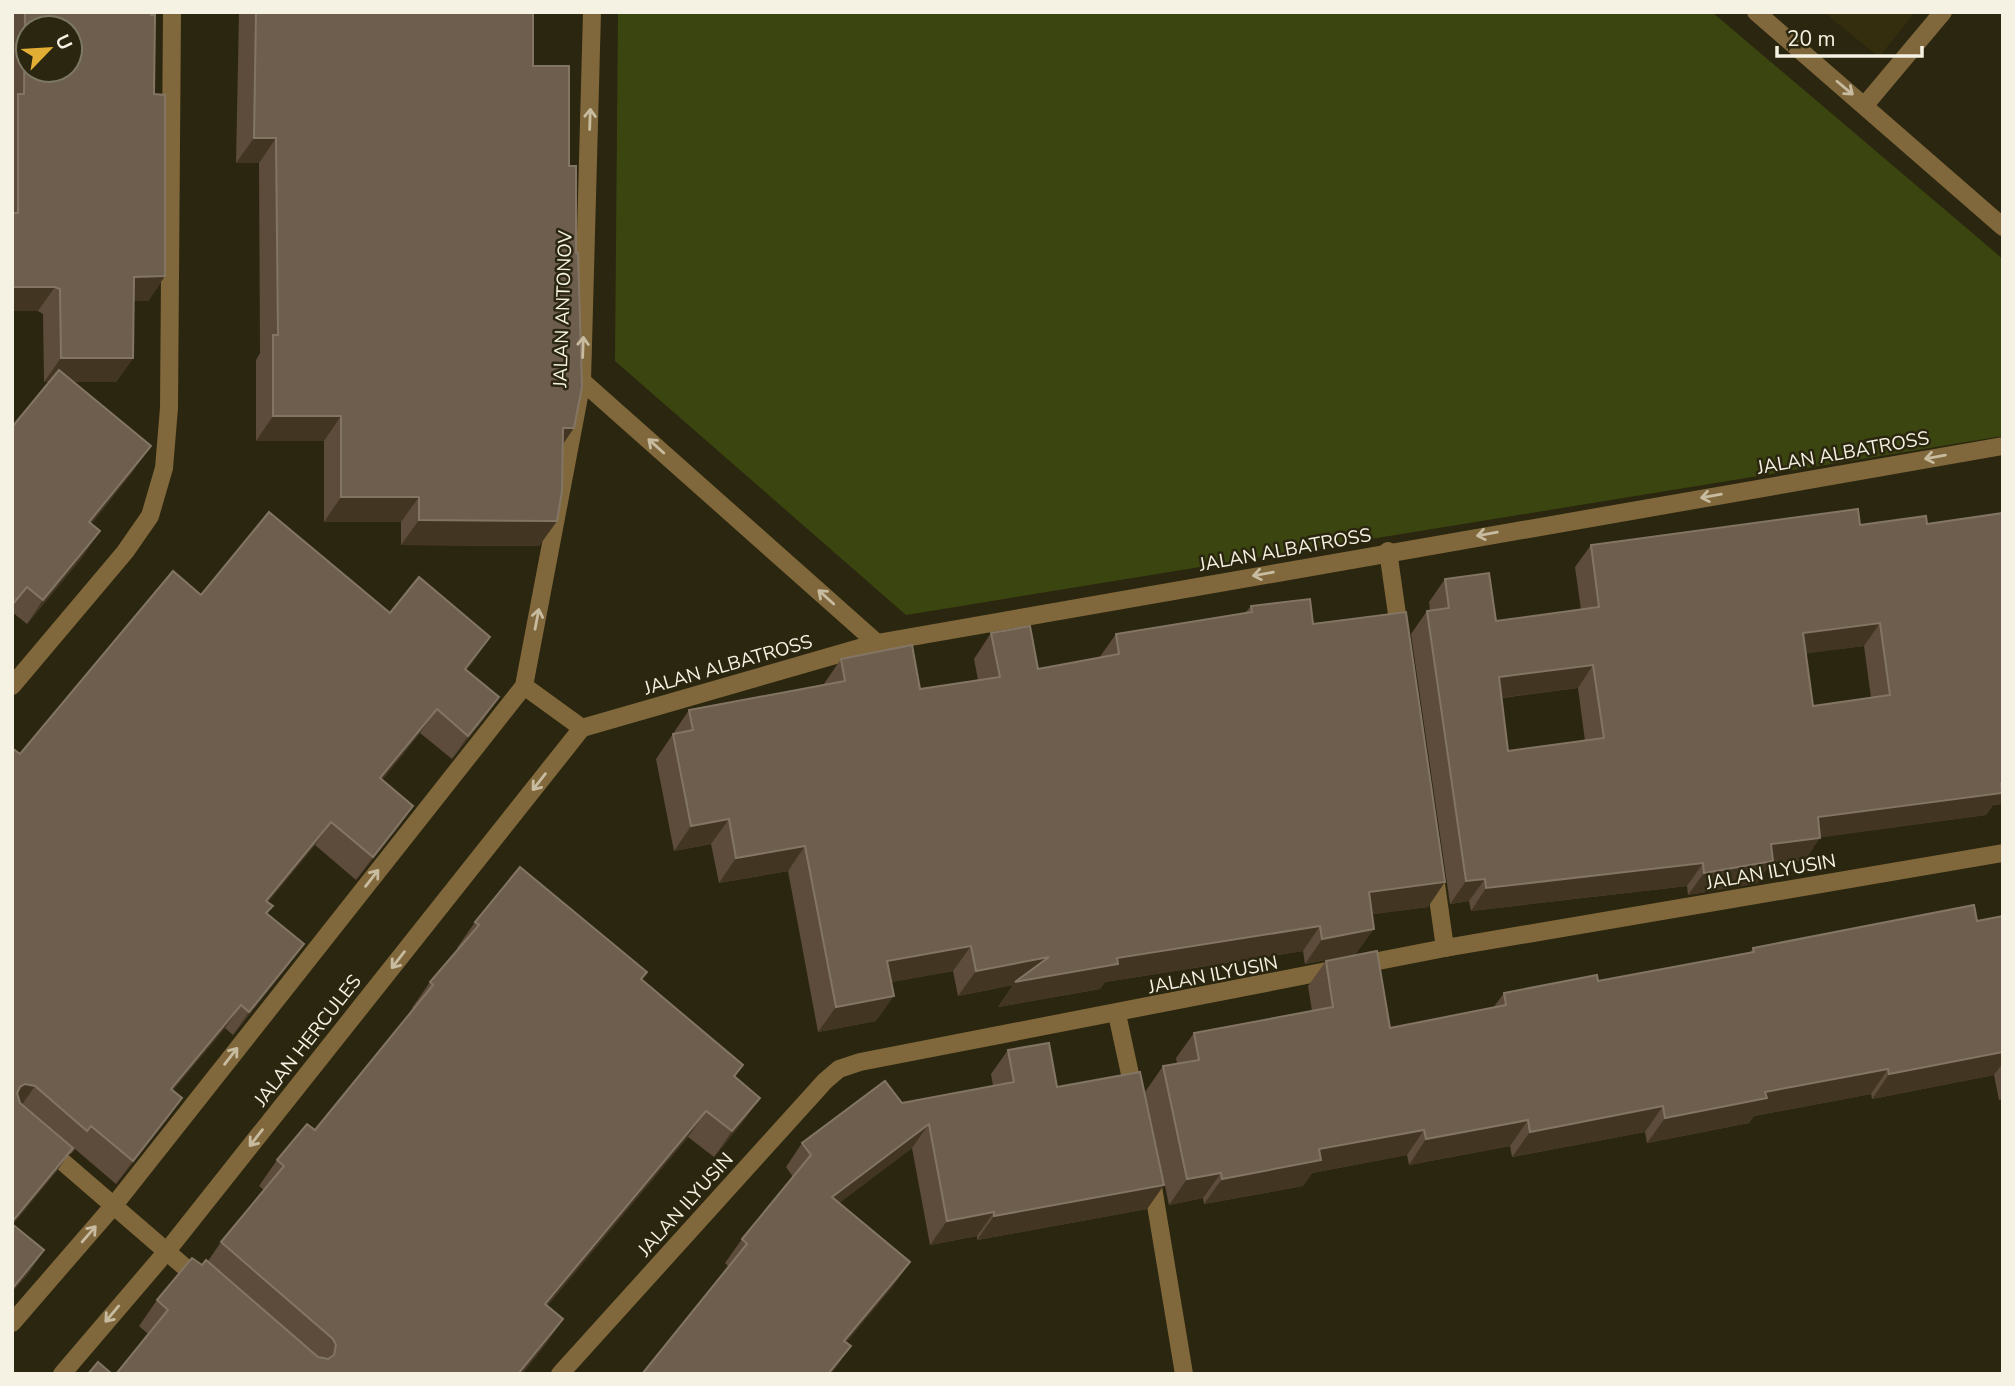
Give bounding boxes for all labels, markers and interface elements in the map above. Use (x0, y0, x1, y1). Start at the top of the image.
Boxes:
north arrow (14, 14, 84, 84)
scale bar (1777, 14, 1922, 58)
text: 20 m (1787, 25, 1836, 53)
text: U (49, 30, 78, 54)
one-way arrow (1836, 80, 1854, 96)
one-way arrow (583, 108, 596, 131)
street label: JALAN ANTONOV (547, 229, 579, 389)
one-way arrow (577, 336, 590, 359)
street label: JALAN ALBATROSS (1754, 425, 1931, 481)
one-way arrow (647, 438, 665, 454)
one-way arrow (1925, 451, 1947, 464)
one-way arrow (1700, 490, 1723, 503)
street label: JALAN ALBATROSS (1196, 522, 1373, 578)
one-way arrow (1476, 528, 1499, 541)
one-way arrow (1252, 568, 1275, 581)
one-way arrow (817, 589, 835, 605)
one-way arrow (530, 608, 544, 631)
street label: JALAN ALBATROSS (640, 628, 815, 702)
one-way arrow (532, 772, 547, 790)
street label: JALAN ILYUSIN (1703, 848, 1838, 896)
one-way arrow (365, 869, 380, 888)
one-way arrow (390, 950, 405, 969)
street label: JALAN ILYUSIN (1145, 950, 1280, 1000)
street label: JALAN HERCULES (248, 969, 367, 1113)
one-way arrow (224, 1048, 239, 1066)
one-way arrow (249, 1128, 264, 1147)
street label: JALAN ILYUSIN (631, 1147, 739, 1263)
one-way arrow (81, 1225, 97, 1243)
one-way arrow (105, 1305, 120, 1323)

